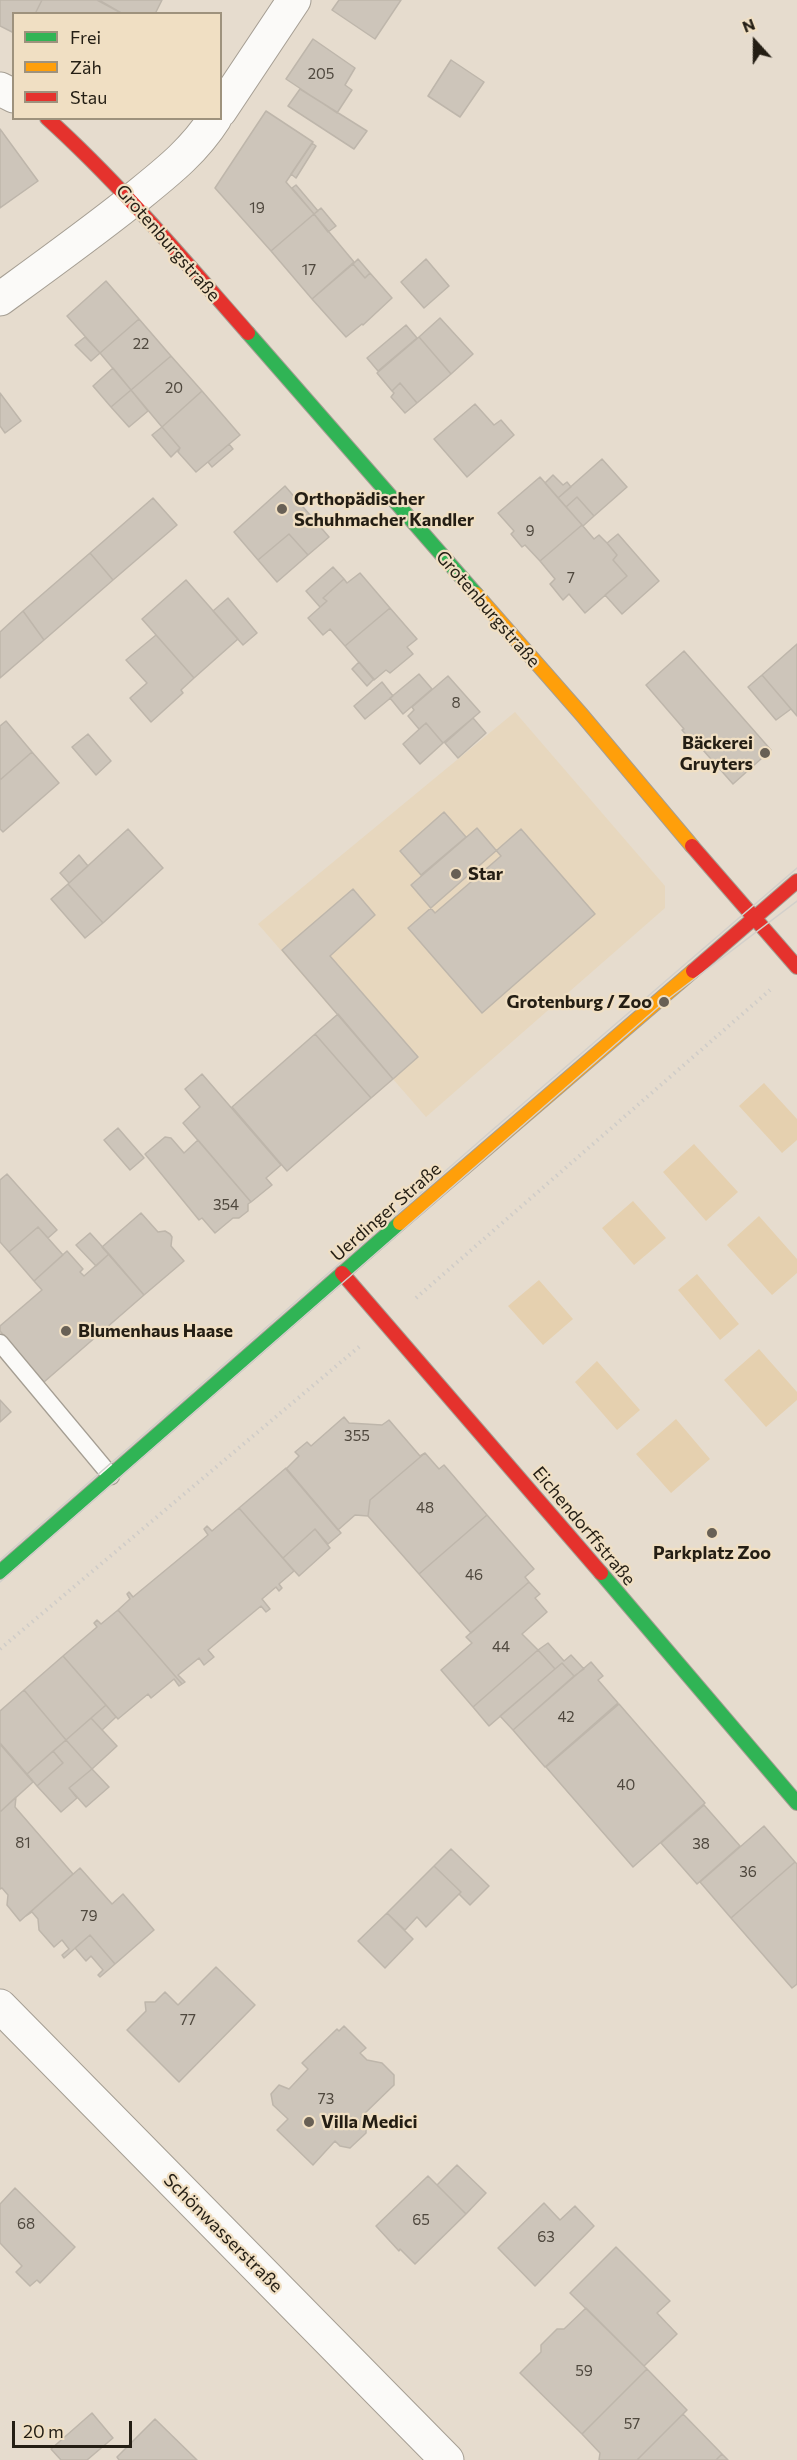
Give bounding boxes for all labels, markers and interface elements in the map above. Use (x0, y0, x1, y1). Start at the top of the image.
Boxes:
legend (12, 12, 222, 120)
north arrow (725, 12, 785, 72)
text: N (739, 14, 757, 36)
text: Frei (70, 26, 101, 48)
text: Zäh (70, 56, 102, 78)
house number: 205 (308, 65, 334, 83)
text: Stau (70, 86, 107, 108)
street label: Grotenburgstraße (111, 180, 225, 306)
house number: 19 (249, 199, 265, 217)
house number: 17 (302, 261, 316, 279)
house number: 22 (133, 335, 149, 353)
house number: 20 (165, 379, 183, 397)
place label: Orthopädischer Schuhmacher Kandler (294, 488, 474, 530)
marker: Orthopädischer Schuhmacher Kandler (275, 502, 289, 516)
house number: 9 (525, 522, 535, 540)
street label: Grotenburgstraße (431, 546, 545, 672)
house number: 7 (567, 569, 575, 587)
house number: 8 (451, 694, 461, 712)
place label: Bäckerei Gruyters (680, 732, 753, 774)
marker: Bäckerei Gruyters (758, 746, 772, 760)
place label: Star (468, 863, 503, 885)
marker: Star (449, 867, 463, 881)
place label: Grotenburg / Zoo (506, 991, 652, 1013)
marker: Grotenburg / Zoo (657, 995, 671, 1009)
street label: Uerdinger Straße (326, 1158, 446, 1266)
house number: 354 (213, 1196, 239, 1214)
place label: Blumenhaus Haase (78, 1320, 233, 1342)
marker: Blumenhaus Haase (59, 1324, 73, 1338)
house number: 355 (344, 1427, 370, 1445)
street label: Eichendorffstraße (528, 1462, 640, 1590)
house number: 48 (416, 1499, 434, 1517)
marker: Parkplatz Zoo (705, 1526, 719, 1540)
place label: Parkplatz Zoo (653, 1542, 771, 1564)
house number: 46 (465, 1566, 483, 1584)
house number: 44 (492, 1638, 510, 1656)
house number: 42 (557, 1708, 575, 1726)
house number: 40 (617, 1776, 635, 1794)
house number: 81 (15, 1834, 31, 1852)
house number: 38 (692, 1835, 710, 1853)
house number: 36 (739, 1863, 757, 1881)
house number: 79 (81, 1907, 97, 1925)
house number: 77 (180, 2011, 196, 2029)
house number: 73 (318, 2090, 334, 2108)
place label: Villa Medici (321, 2111, 418, 2133)
marker: Villa Medici (302, 2115, 316, 2129)
street label: Schönwasserstraße (159, 2169, 287, 2297)
house number: 65 (412, 2211, 430, 2229)
house number: 68 (17, 2215, 35, 2233)
house number: 63 (537, 2228, 555, 2246)
house number: 59 (575, 2362, 593, 2380)
scale bar (15, 2409, 135, 2447)
house number: 57 (624, 2415, 640, 2433)
text: 20 m (23, 2420, 64, 2442)

